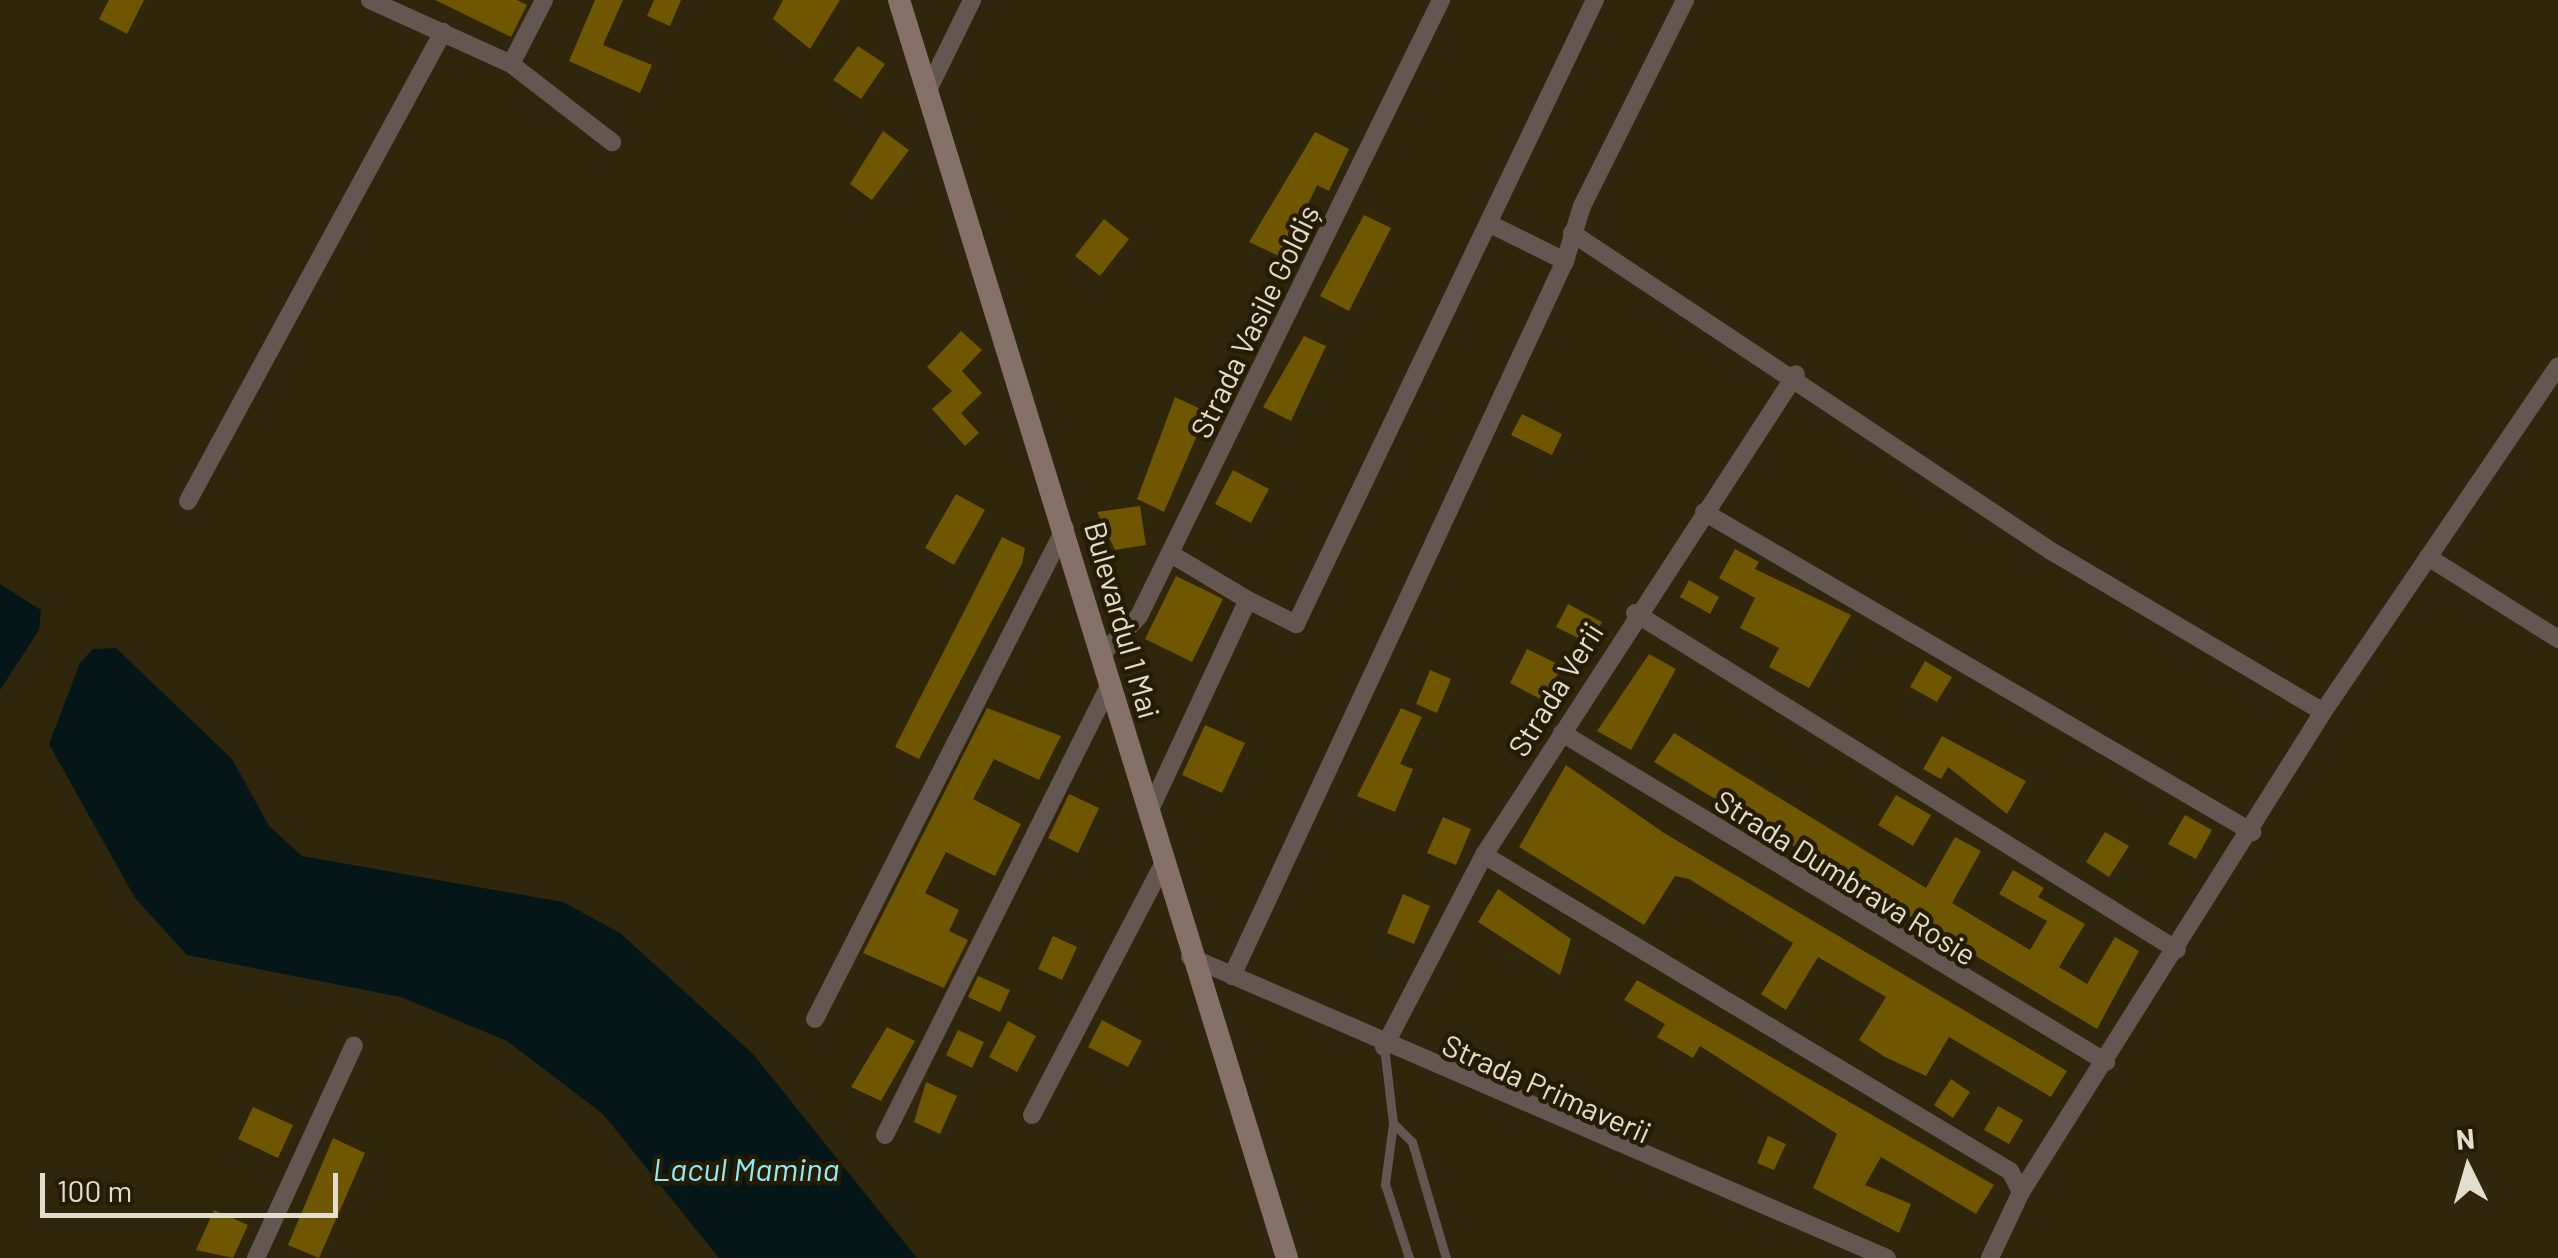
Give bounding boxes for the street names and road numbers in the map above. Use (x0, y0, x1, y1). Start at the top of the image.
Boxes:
street label: Strada Vasile Goldiș (1182, 198, 1326, 444)
street label: Bulevardul 1 Mai (1078, 517, 1168, 723)
street label: Strada Verii (1500, 616, 1610, 762)
street label: Strada Dumbrava Rosie (1709, 782, 1983, 972)
street label: Strada Primaverii (1437, 1026, 1657, 1150)

